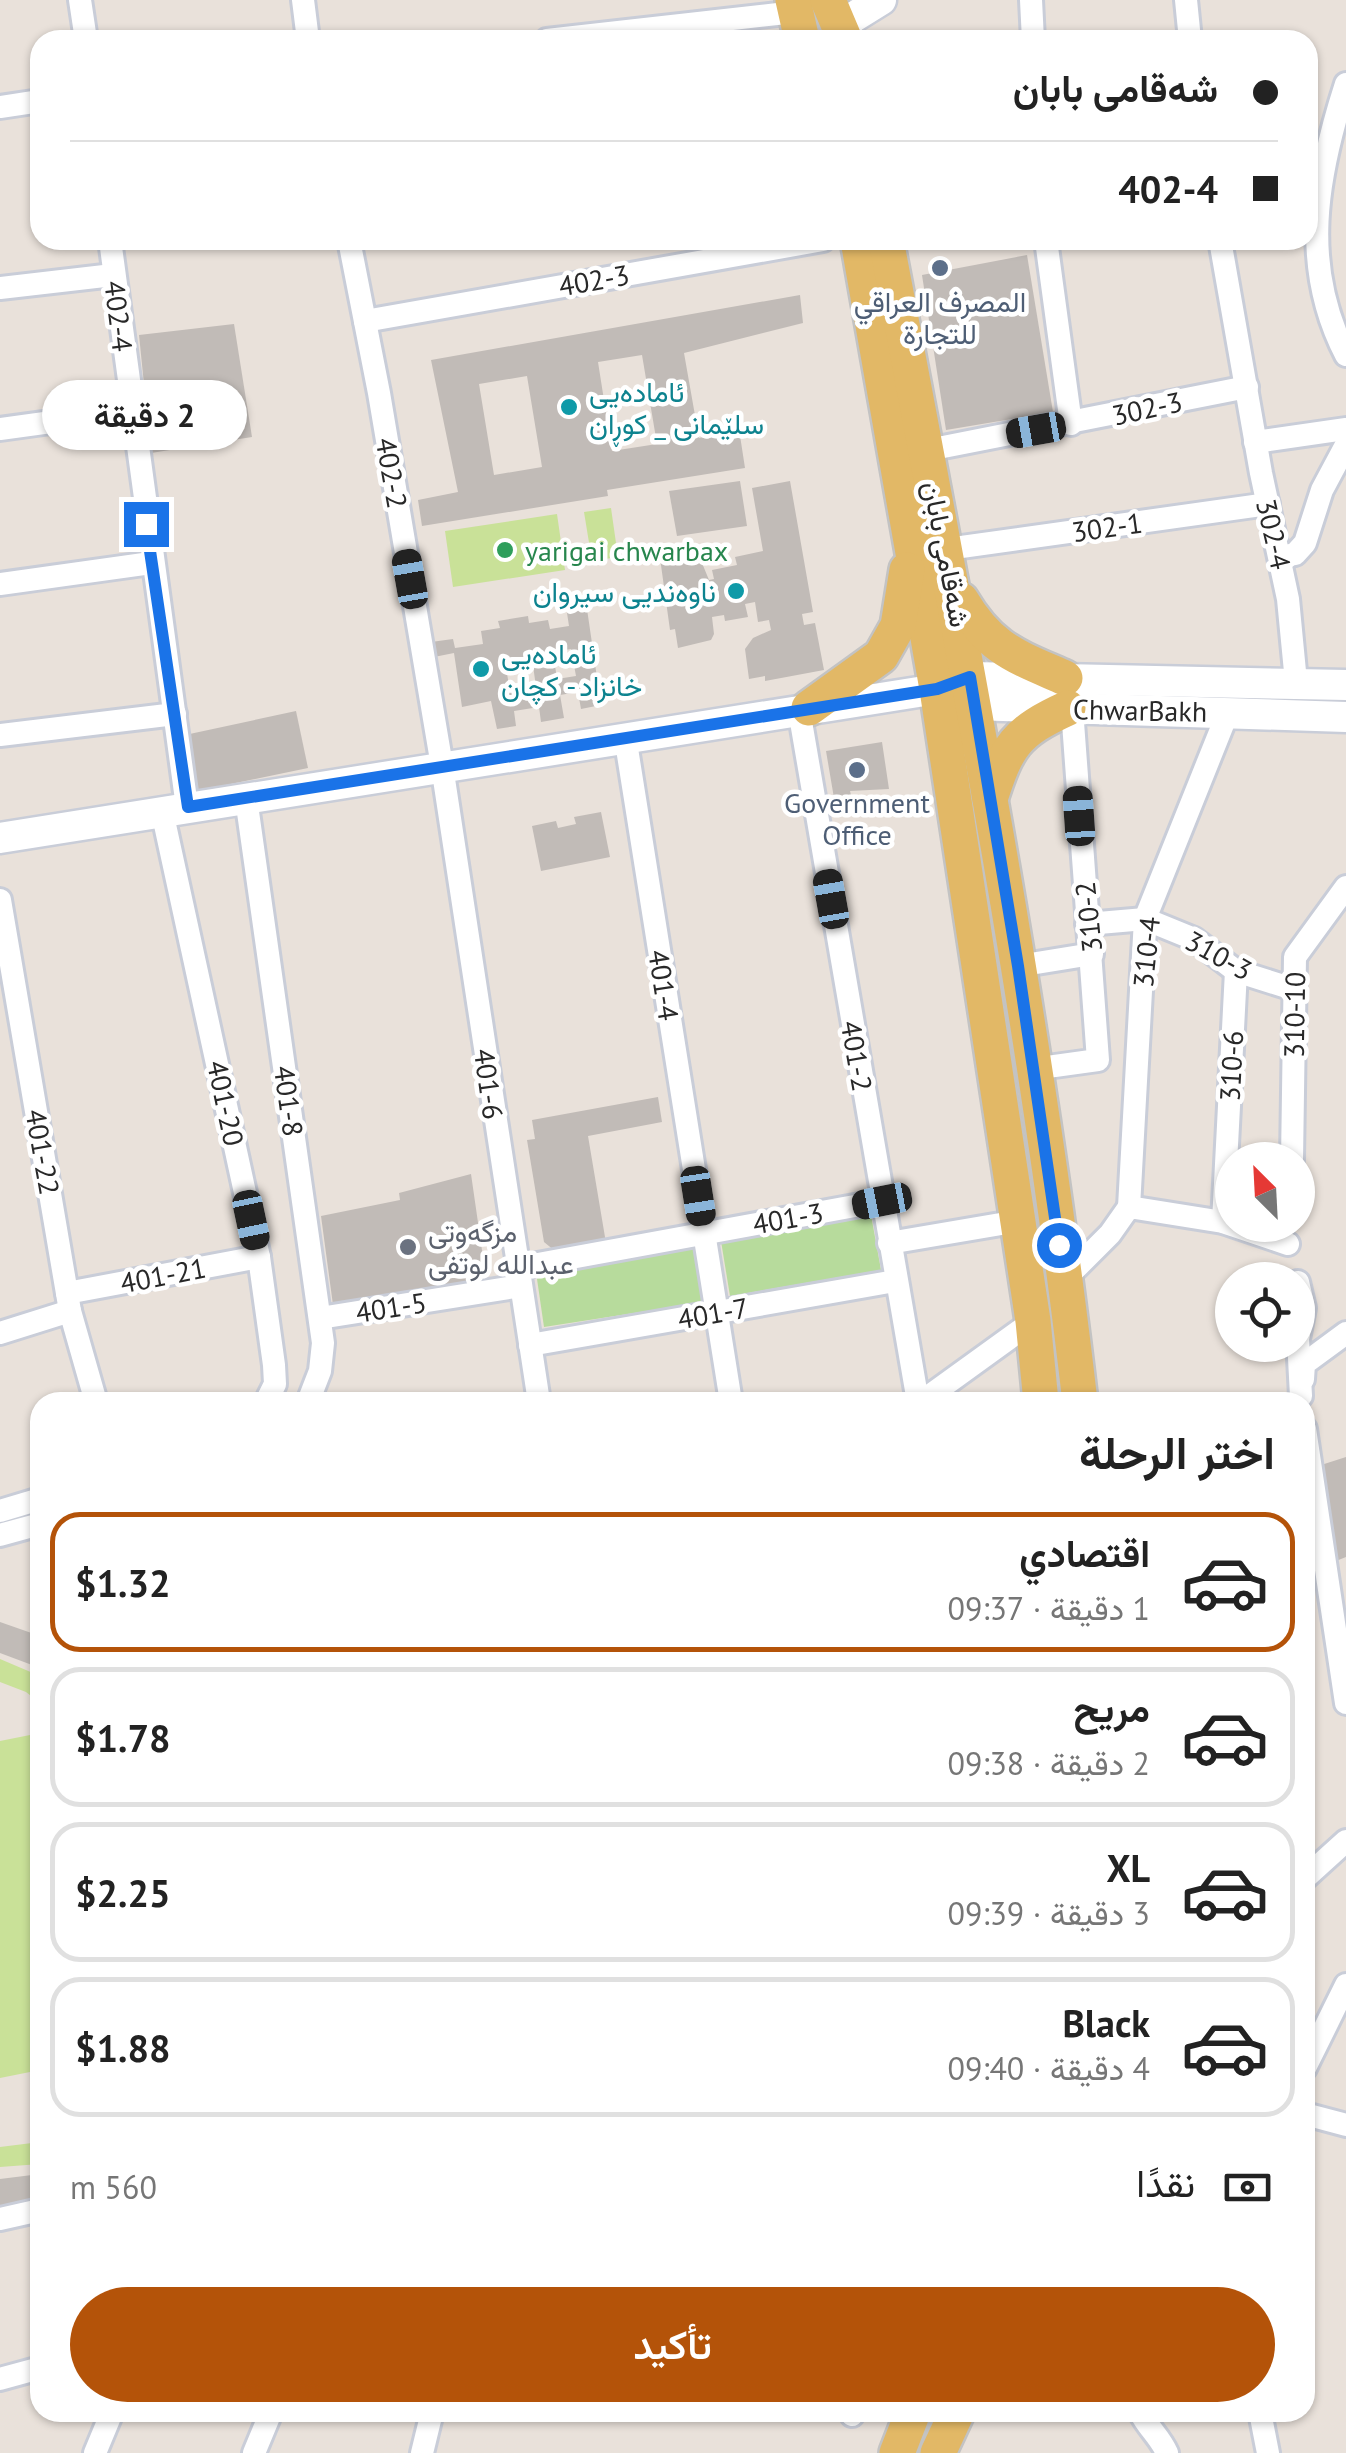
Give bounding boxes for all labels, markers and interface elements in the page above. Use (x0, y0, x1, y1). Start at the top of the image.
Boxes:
text: شەقامی بابان (1013, 63, 1218, 112)
text: 402-4 (1118, 164, 1218, 213)
street label: 402-3 (556, 256, 632, 304)
marker: المصرف العراقي للتجارة (929, 257, 951, 279)
street label: 402-4 (96, 278, 142, 354)
place label: المصرف العراقي للتجارة (854, 283, 1026, 352)
place label: ئامادەیی سلێمانی _ کوڕان (589, 373, 764, 447)
callout: 2 دقيقة (44, 379, 248, 449)
street label: 302-3 (1108, 383, 1186, 433)
text: 2 دقيقة (94, 394, 195, 436)
marker: ئامادەیی سلێمانی _ کوڕان (558, 396, 580, 418)
car (1004, 410, 1068, 450)
street label: 402-2 (368, 435, 416, 511)
street label: شەقامی بابان (915, 478, 979, 630)
street label: 302-4 (1248, 495, 1300, 573)
route end (124, 502, 169, 547)
street label: 302-1 (1069, 504, 1145, 550)
place label: yarigai chwarbax (525, 532, 728, 569)
marker: yarigai chwarbax (494, 539, 516, 561)
car (390, 547, 430, 611)
place label: ناوەندیی سیروان (533, 573, 716, 610)
marker: ناوەندیی سیروان (725, 580, 747, 602)
place label: ئامادەیی خانزاد - کچان (501, 635, 642, 705)
marker: ئامادەیی خانزاد - کچان (470, 658, 492, 680)
street label: ChwarBakh (1073, 690, 1207, 730)
marker: Government Office (846, 759, 868, 781)
place label: Government Office (784, 784, 930, 853)
car (1062, 785, 1096, 847)
car (811, 867, 851, 931)
street label: 310-2 (1066, 880, 1110, 954)
street label: 310-4 (1124, 915, 1168, 989)
street label: 310-3 (1179, 922, 1259, 988)
street label: 401-4 (640, 947, 688, 1023)
street label: 310-10 (1275, 971, 1313, 1059)
street label: 401-2 (833, 1018, 881, 1094)
street label: 310-6 (1211, 1030, 1251, 1102)
street label: 401-6 (466, 1046, 512, 1122)
street label: 401-20 (199, 1057, 253, 1149)
street label: 401-8 (266, 1063, 312, 1139)
street label: 401-22 (17, 1106, 69, 1198)
north arrow (1215, 1142, 1315, 1242)
map controls (1215, 1142, 1315, 1362)
car (678, 1164, 718, 1228)
car (850, 1181, 914, 1221)
car (230, 1188, 272, 1252)
street label: 401-3 (750, 1194, 826, 1242)
place label: مزگەوتی عبداللە لوتفی (428, 1213, 574, 1282)
route start (1037, 1223, 1082, 1268)
marker: مزگەوتی عبداللە لوتفی (397, 1236, 419, 1258)
street label: 401-21 (117, 1249, 209, 1301)
button: locate (1215, 1262, 1315, 1362)
street label: 401-5 (353, 1283, 429, 1331)
street label: 401-7 (675, 1289, 751, 1337)
text: اختر الرحلة (1079, 1423, 1275, 1481)
text: اقتصادي (1019, 1528, 1150, 1577)
icon: car (1180, 1537, 1270, 1627)
text: $1.32 (75, 1558, 171, 1607)
text: 1 دقيقة · 09:37 (948, 1587, 1150, 1629)
text: مريح (1074, 1683, 1150, 1732)
icon: car (1180, 1692, 1270, 1782)
text: $1.78 (75, 1713, 171, 1762)
text: 2 دقيقة · 09:38 (948, 1742, 1150, 1784)
text: XL (1106, 1843, 1150, 1892)
icon: car (1180, 1847, 1270, 1937)
text: $2.25 (75, 1868, 171, 1917)
text: 3 دقيقة · 09:39 (948, 1892, 1150, 1934)
text: Black (1062, 1998, 1150, 2047)
icon: car (1180, 2002, 1270, 2092)
text: $1.88 (75, 2023, 171, 2072)
text: 4 دقيقة · 09:40 (948, 2047, 1150, 2089)
text: نقدًا (1136, 2158, 1195, 2207)
icon: cash (1220, 2160, 1275, 2215)
text: 560 m (70, 2166, 157, 2208)
button: تأكيد (70, 2287, 1275, 2402)

